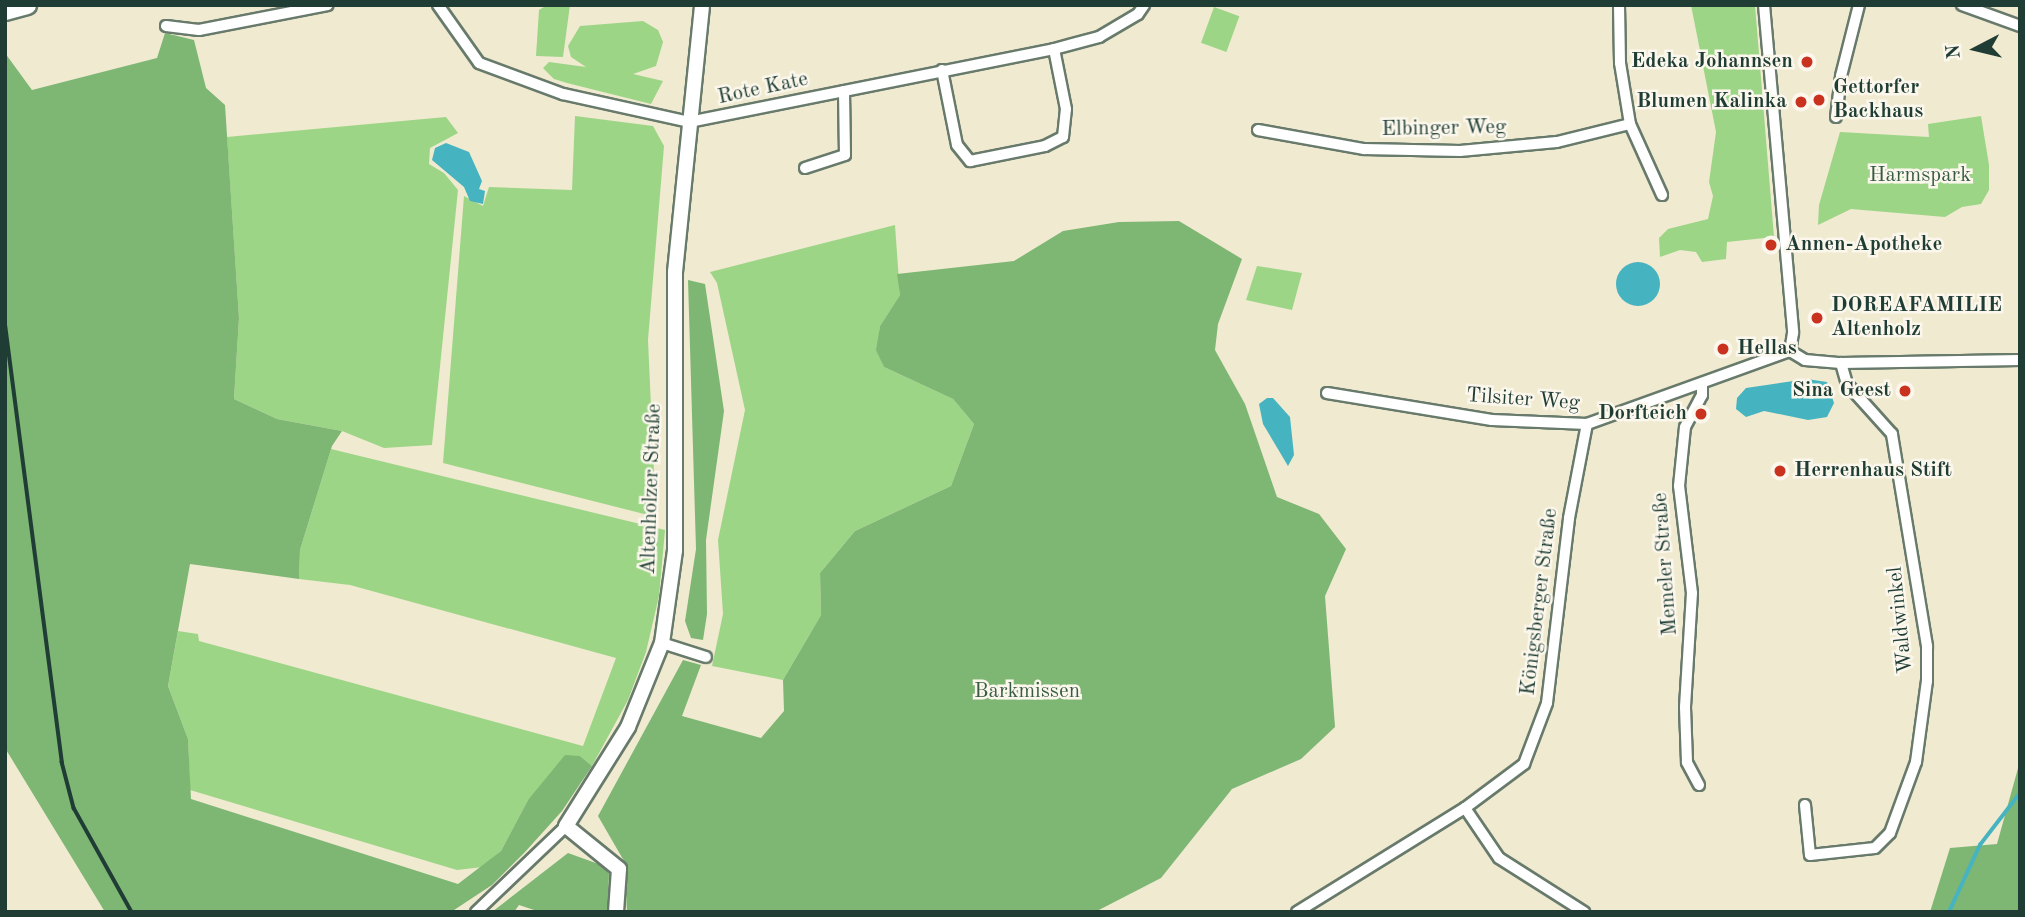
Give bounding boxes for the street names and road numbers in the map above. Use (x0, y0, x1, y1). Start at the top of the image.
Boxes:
street label: Rote Kate (716, 67, 810, 111)
street label: Elbinger Weg (1381, 115, 1507, 143)
street label: Tilsiter Weg (1465, 383, 1581, 417)
street label: Altenholzer Straße (636, 403, 668, 575)
street label: Memeler Straße (1648, 492, 1684, 636)
street label: Königsberger Straße (1516, 507, 1564, 697)
street label: Waldwinkel (1883, 565, 1919, 675)

